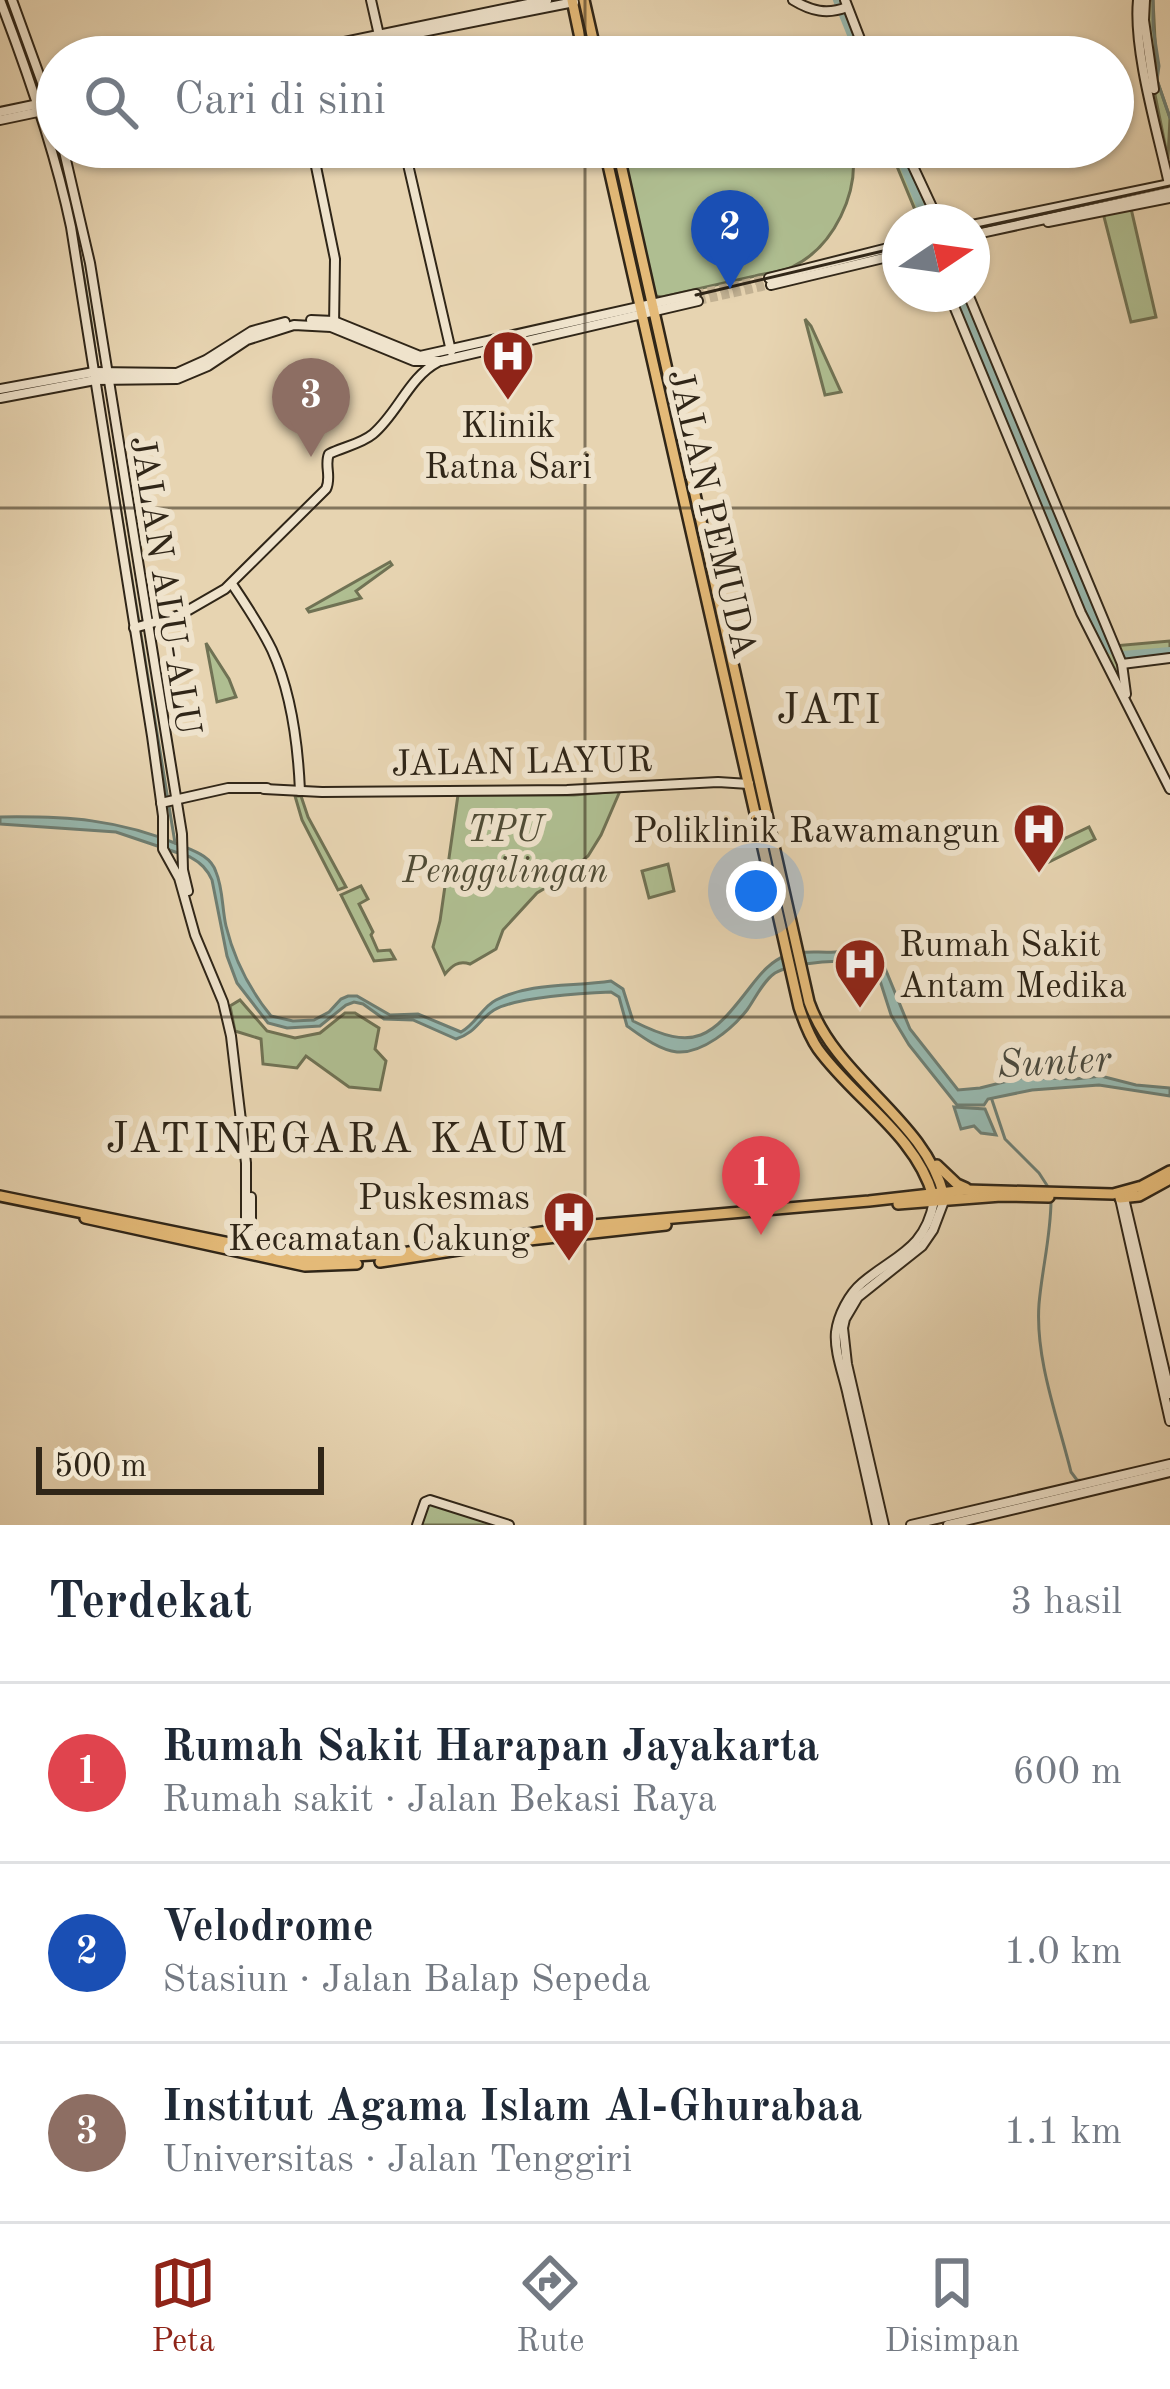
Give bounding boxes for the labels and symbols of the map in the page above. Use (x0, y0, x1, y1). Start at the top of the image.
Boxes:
pin: 2 (691, 190, 769, 289)
north arrow (882, 204, 990, 312)
hospital icon: Klinik Ratna Sari (480, 328, 536, 402)
pin: 3 (272, 358, 350, 457)
street label: JALAN PEMUDA (659, 366, 761, 662)
place label: Klinik Ratna Sari (424, 410, 592, 487)
street label: JALAN ALU-ALU (122, 433, 204, 738)
district label: JATI (777, 691, 883, 733)
street label: JALAN LAYUR (391, 744, 653, 784)
hospital icon: Poliklinik Rawamangun (1011, 801, 1067, 875)
park label: TPU Penggilingan (401, 814, 608, 891)
place label: Poliklinik Rawamangun (633, 815, 1000, 851)
your location (726, 861, 786, 921)
place label: Rumah Sakit Antam Medika (899, 929, 1127, 1006)
hospital icon: Rumah Sakit Antam Medika (832, 936, 888, 1010)
water label: Sunter (996, 1041, 1113, 1086)
district label: JATINEGARA KAUM (106, 1120, 570, 1162)
pin: 1 (722, 1136, 800, 1235)
place label: Puskesmas Kecamatan Cakung (228, 1182, 531, 1259)
hospital icon: Puskesmas Kecamatan Cakung (541, 1189, 597, 1263)
scale bar (36, 1441, 324, 1494)

